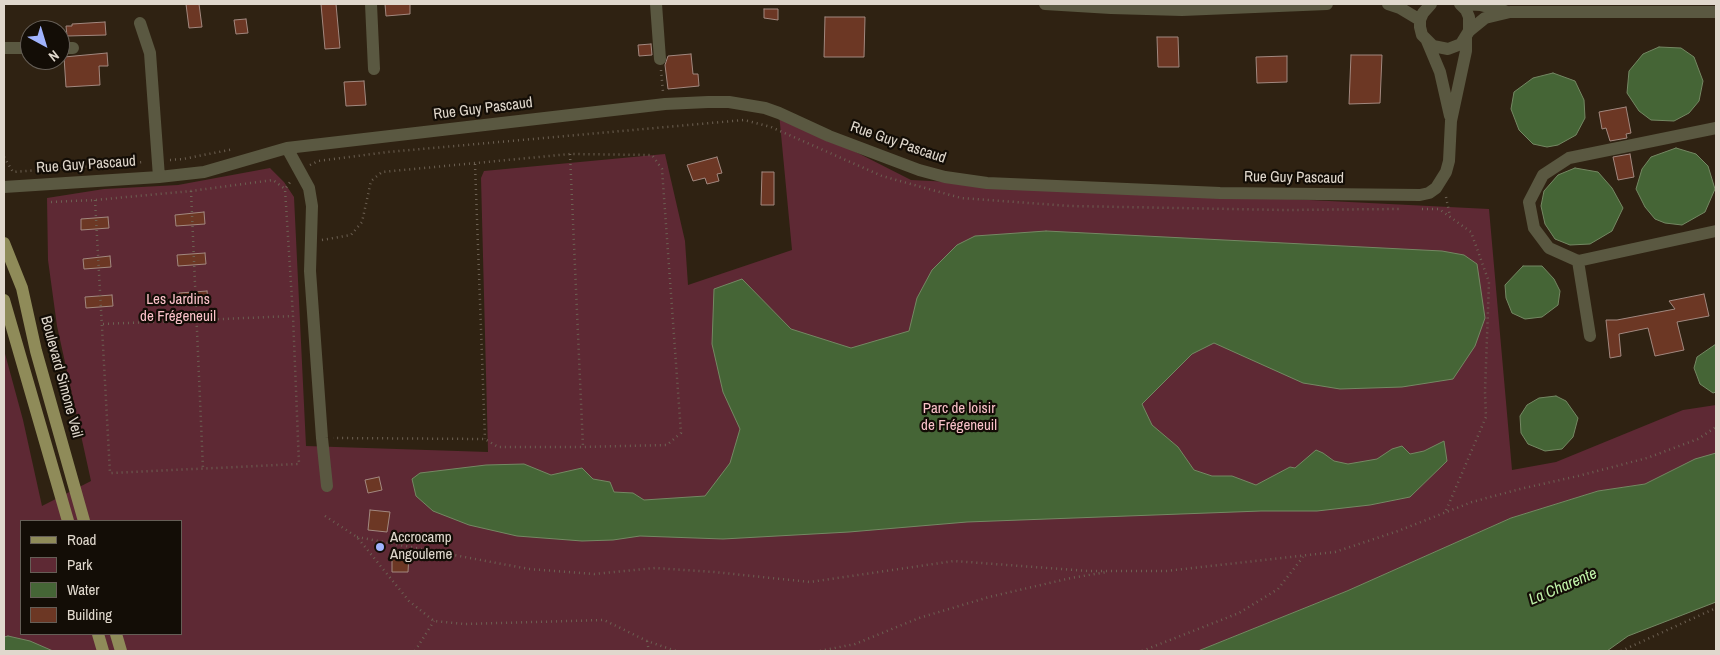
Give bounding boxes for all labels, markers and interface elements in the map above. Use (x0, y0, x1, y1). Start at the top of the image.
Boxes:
north arrow (20, 20, 70, 70)
text: N (45, 46, 63, 65)
street label: Rue Guy Pascaud (432, 94, 534, 124)
street label: Rue Guy Pascaud (848, 118, 948, 168)
street label: Rue Guy Pascaud (36, 153, 136, 177)
street label: Rue Guy Pascaud (1244, 168, 1344, 188)
park label: Les Jardins de Frégeneuil (140, 291, 216, 326)
street label: Boulevard Simone Veil (36, 314, 86, 440)
park label: Parc de loisir de Frégeneuil (921, 400, 997, 435)
legend (20, 520, 182, 635)
text: Road (67, 529, 96, 550)
place label: Accrocamp Angouleme (390, 529, 452, 564)
marker: Accrocamp Angouleme (374, 541, 386, 553)
text: Park (67, 554, 92, 575)
water label: La Charente (1526, 564, 1600, 610)
text: Water (67, 579, 99, 600)
text: Building (67, 604, 112, 625)

